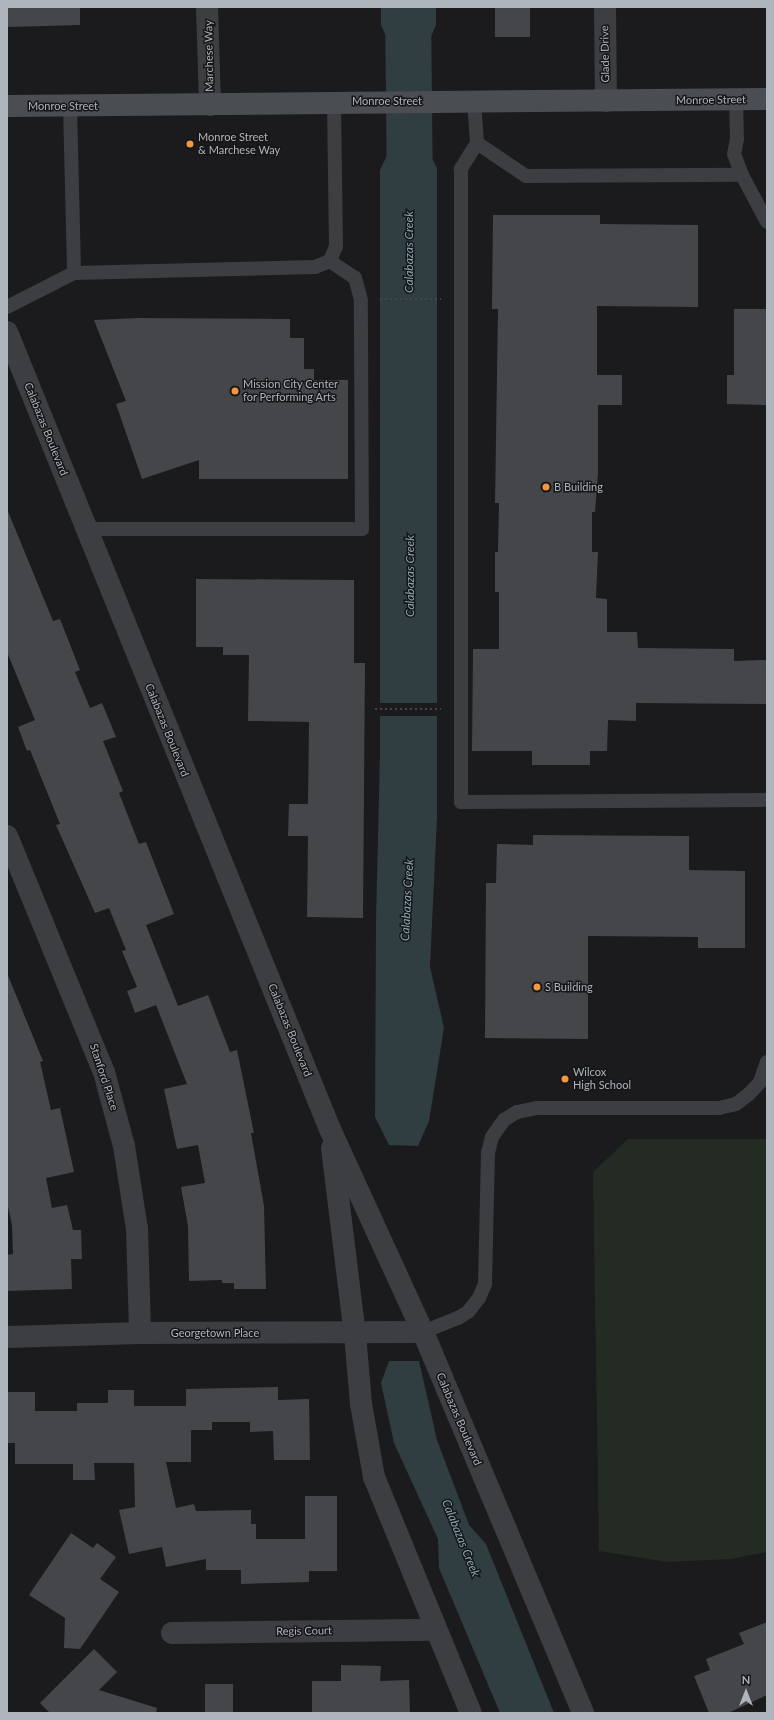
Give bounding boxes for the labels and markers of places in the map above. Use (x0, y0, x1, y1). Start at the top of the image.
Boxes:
place label: Monroe Street & Marchese Way (198, 131, 280, 157)
marker: Monroe Street & Marchese Way (185, 139, 195, 149)
place label: Mission City Center for Performing Arts (243, 378, 338, 404)
marker: Mission City Center for Performing Arts (230, 386, 240, 396)
place label: B Building (554, 480, 603, 494)
marker: B Building (541, 482, 551, 492)
place label: S Building (545, 980, 593, 994)
marker: S Building (532, 982, 542, 992)
place label: Wilcox High School (573, 1066, 631, 1092)
marker: Wilcox High School (560, 1074, 570, 1084)

